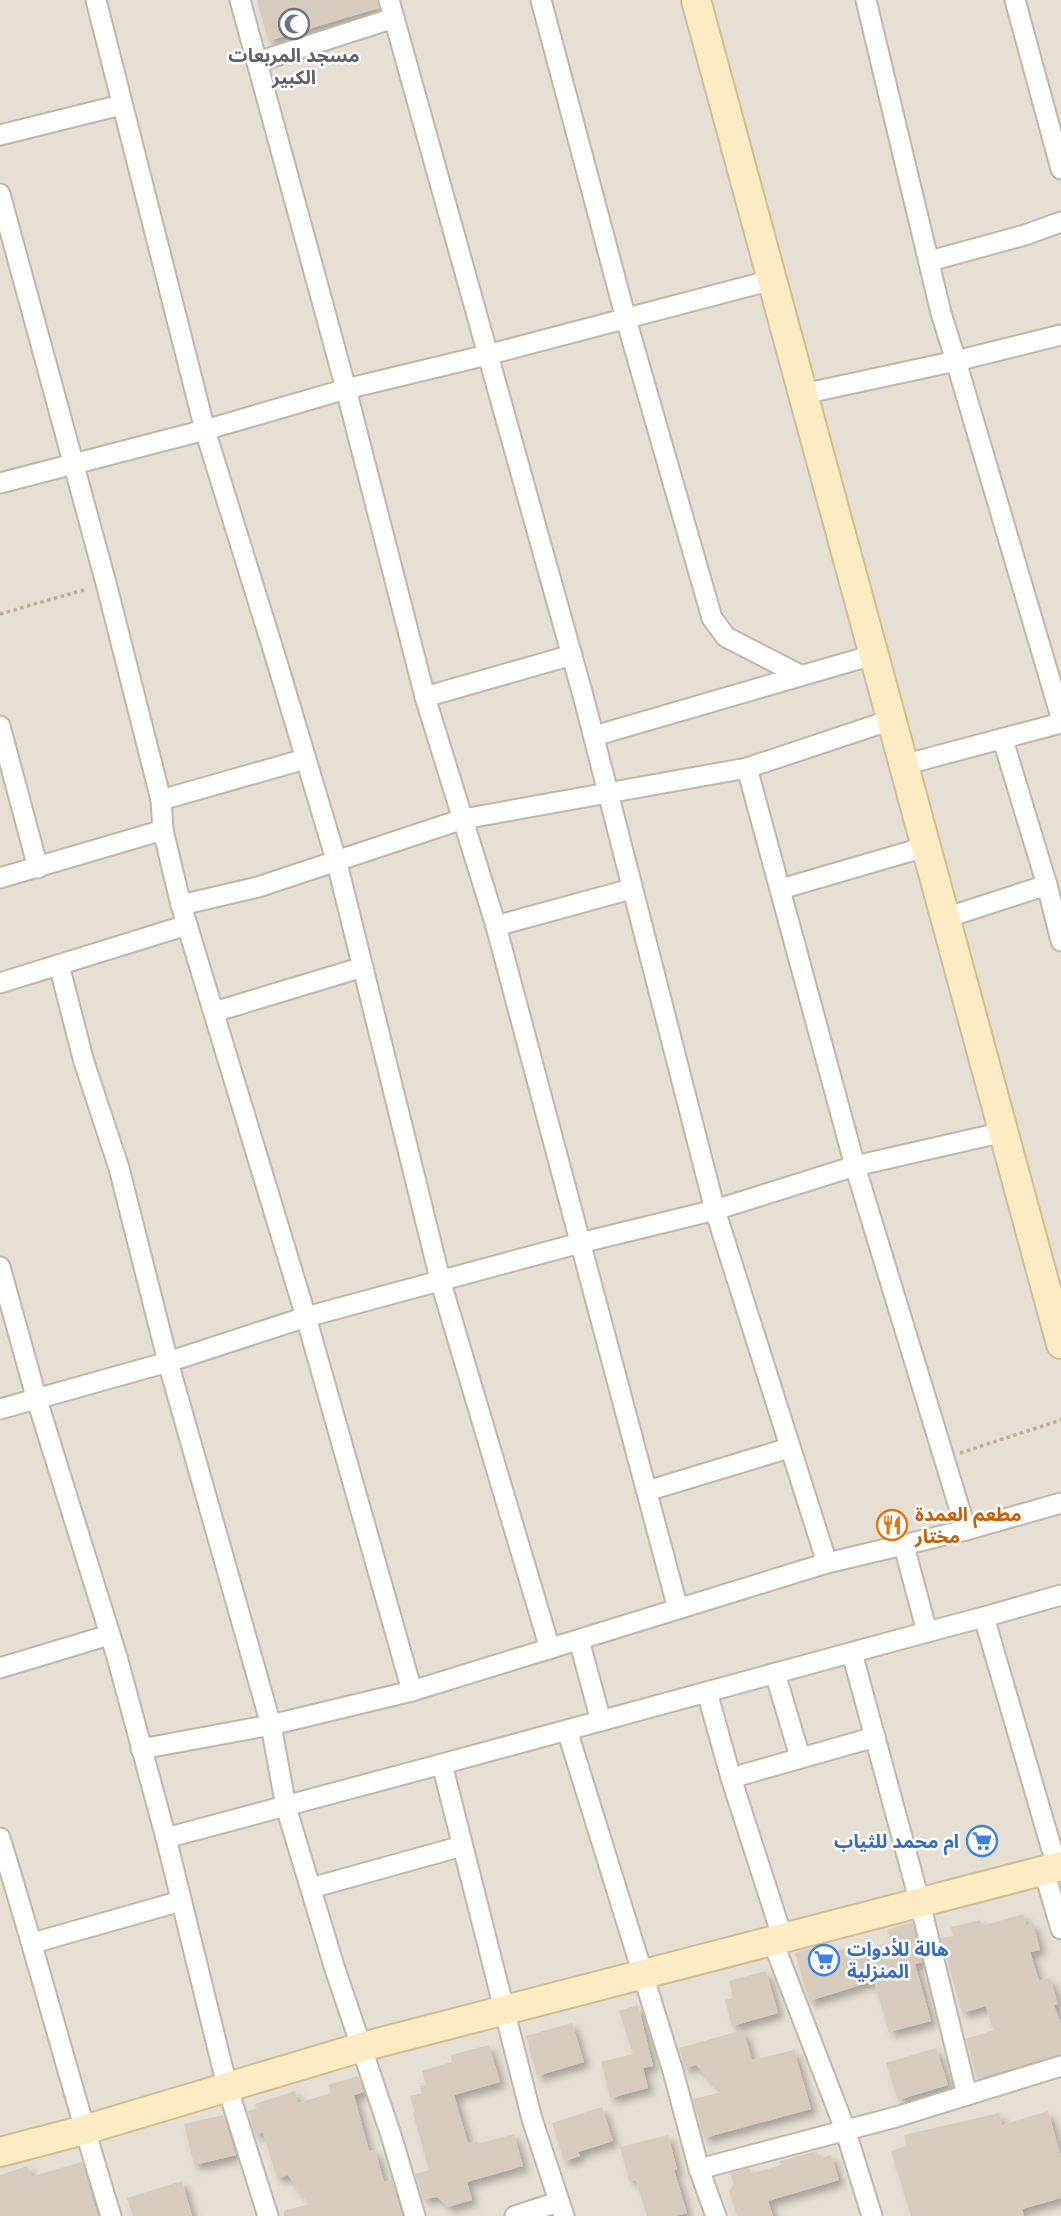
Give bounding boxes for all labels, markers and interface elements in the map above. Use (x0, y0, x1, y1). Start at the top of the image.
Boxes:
mosque icon: مسجد المربعات الكبير (277, 7, 311, 41)
place label: مسجد المربعات الكبير (228, 42, 360, 90)
place label: مطعم العمدة مختار (914, 1501, 1022, 1549)
restaurant icon: مطعم العمدة مختار (875, 1508, 909, 1542)
supermarket icon: ام محمد للثياب (965, 1824, 999, 1858)
place label: ام محمد للثياب (834, 1828, 959, 1856)
place label: هالة للأدوات المنزلية (847, 1936, 949, 1984)
supermarket icon: هالة للأدوات المنزلية (807, 1943, 841, 1977)

